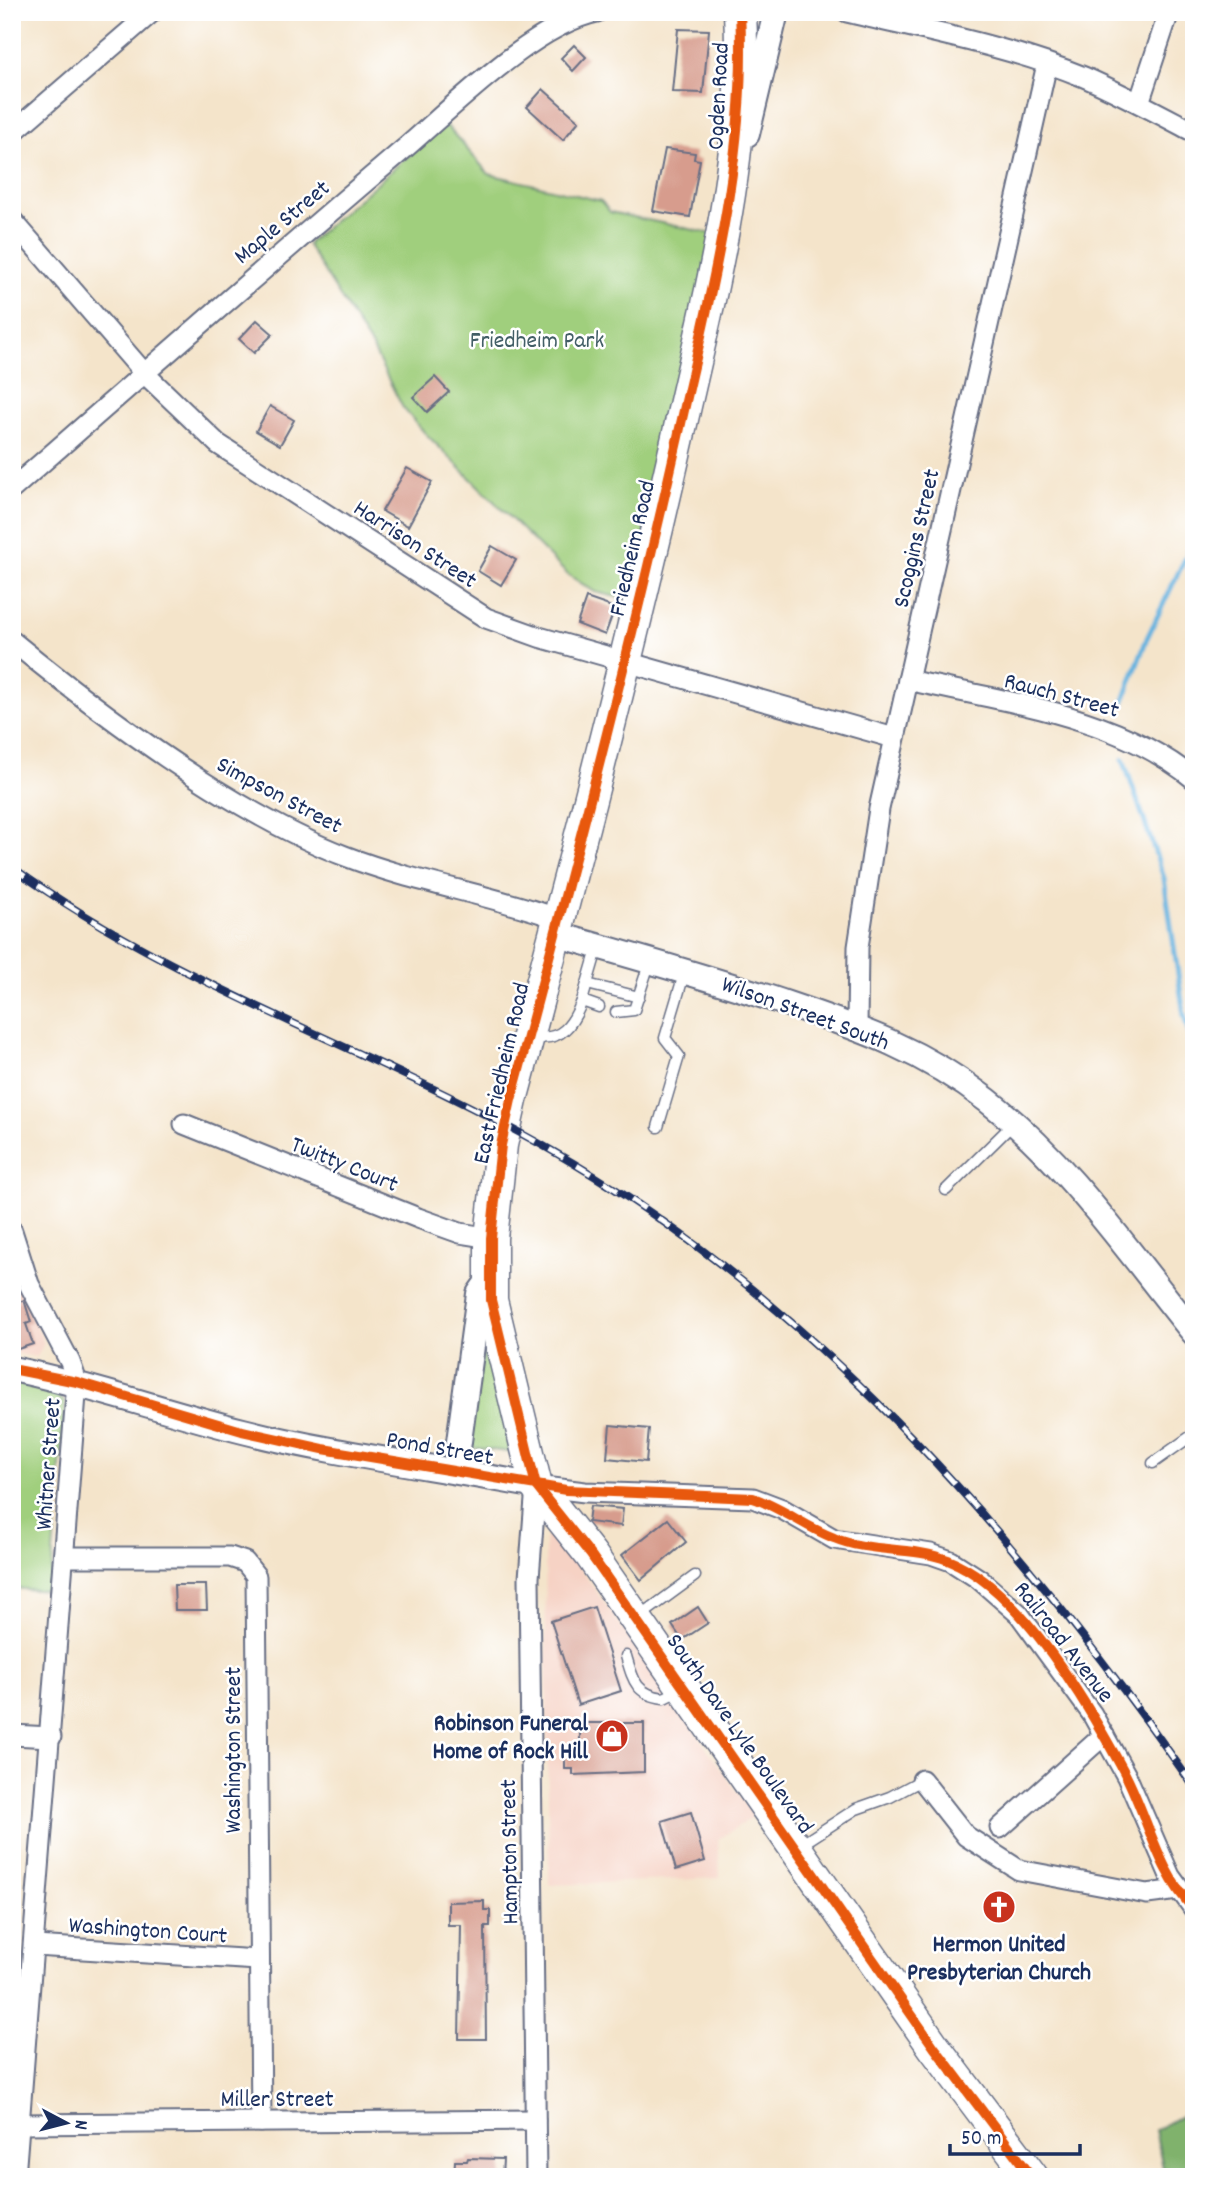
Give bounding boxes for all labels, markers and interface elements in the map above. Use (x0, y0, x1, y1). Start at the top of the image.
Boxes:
street label: Ogden Road (700, 42, 740, 151)
street label: Maple Street (227, 173, 339, 274)
park label: Friedheim Park (470, 325, 604, 359)
street label: Scoggins Street (885, 466, 950, 611)
street label: Friedheim Road (602, 477, 666, 620)
street label: Harrison Street (346, 493, 483, 598)
street label: Rauch Street (1000, 665, 1123, 729)
street label: Simpson Street (210, 749, 348, 844)
street label: Wilson Street South (716, 969, 894, 1061)
street label: East Friedheim Road (466, 980, 540, 1168)
street label: Twitty Court (285, 1129, 403, 1203)
street label: Whitner Street (28, 1397, 72, 1531)
street label: Pond Street (383, 1424, 496, 1476)
street label: Railroad Avenue (1004, 1575, 1121, 1711)
street label: South Dave Lyle Boulevard (656, 1627, 821, 1842)
street label: Washington Street (218, 1667, 252, 1833)
place label: Robinson Funeral Home of Rock Hill (432, 1708, 588, 1770)
shop icon: Robinson Funeral Home of Rock Hill (593, 1717, 631, 1755)
street label: Hampton Street (493, 1779, 529, 1925)
church icon: Hermon United Presbyterian Church (980, 1888, 1018, 1926)
street label: Washington Court (67, 1909, 228, 1955)
place label: Hermon United Presbyterian Church (907, 1929, 1091, 1991)
street label: Miller Street (220, 2084, 334, 2118)
north arrow (32, 2088, 102, 2158)
scale bar (950, 2112, 1080, 2156)
text: N (65, 2118, 93, 2131)
text: 50 m (961, 2125, 1001, 2155)

